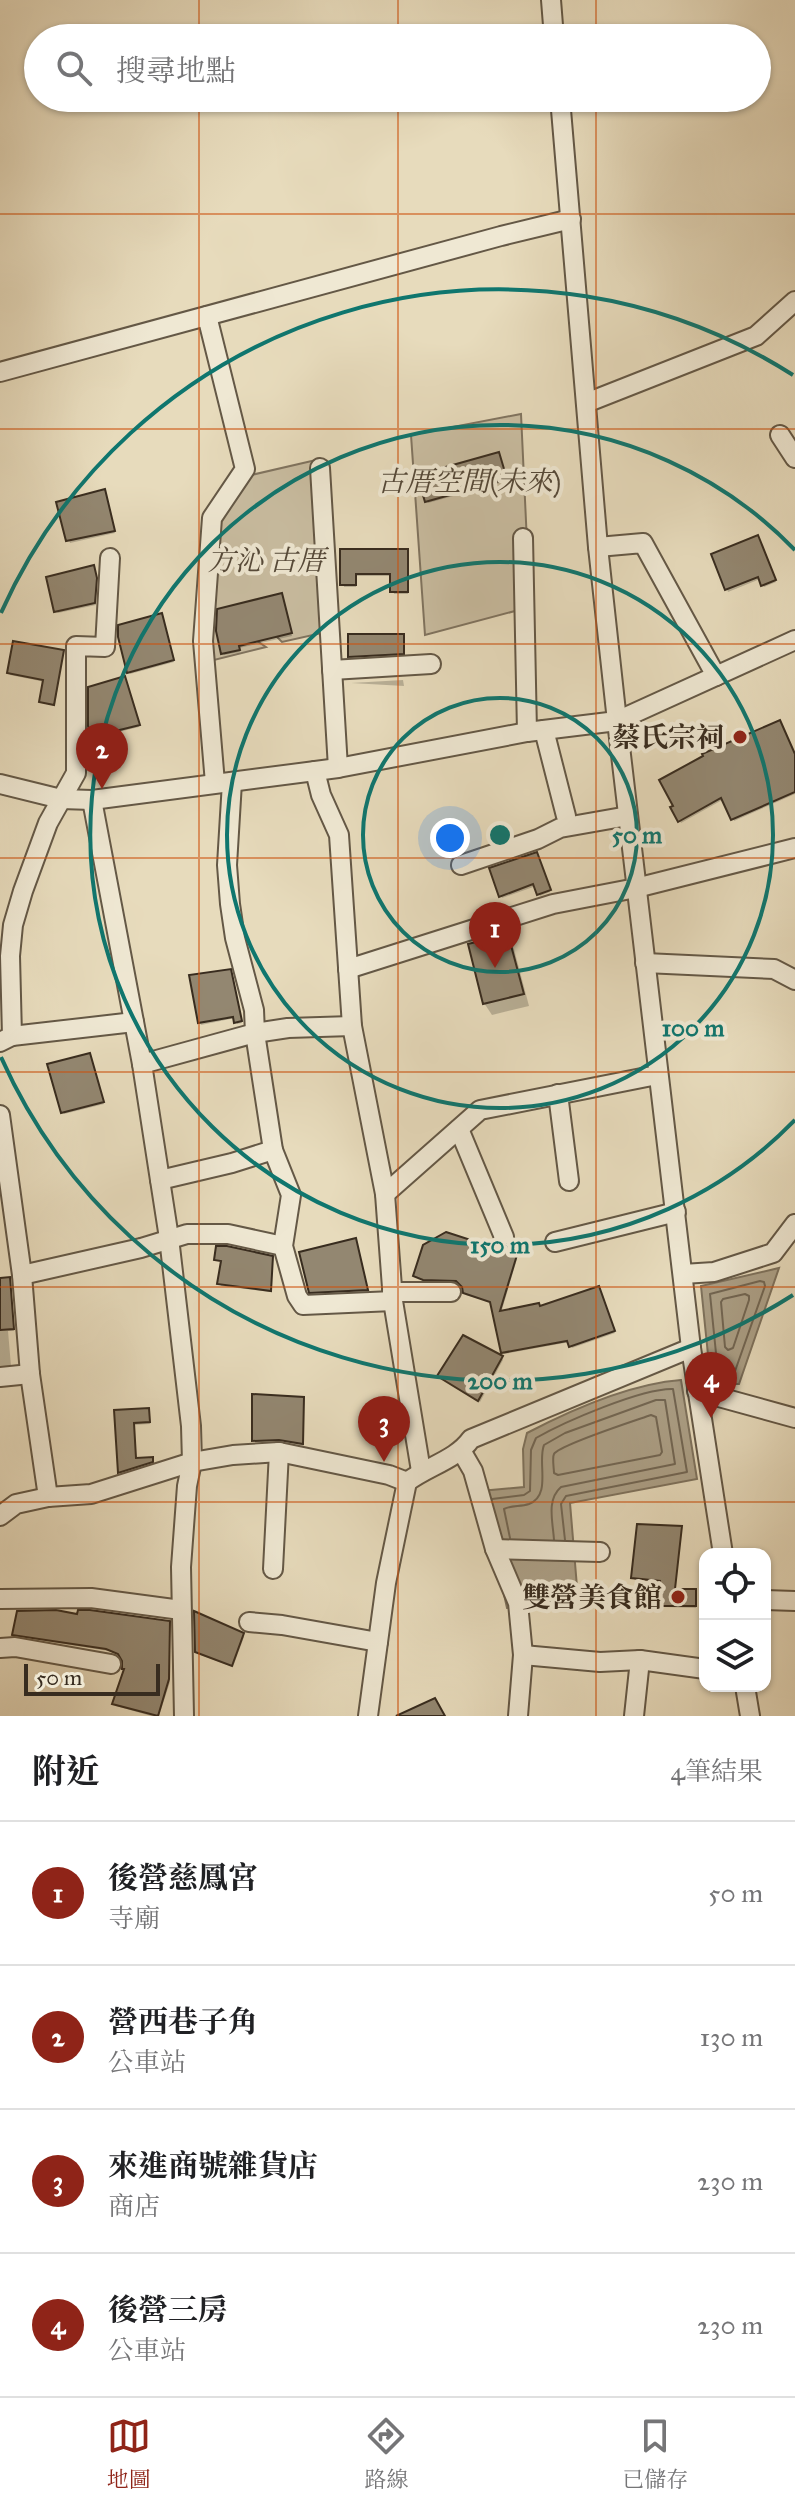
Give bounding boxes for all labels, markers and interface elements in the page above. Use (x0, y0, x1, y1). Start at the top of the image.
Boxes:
search box (24, 24, 771, 112)
icon: search (52, 46, 96, 90)
text: 搜尋地點 (116, 53, 236, 89)
park label: 古厝空間(未來) (377, 464, 561, 499)
park label: 方沁 古厝 (207, 543, 330, 578)
place label: 蔡氏宗祠 (612, 720, 724, 755)
pin: 2 (76, 723, 128, 789)
marker: 蔡氏宗祠 (731, 728, 749, 746)
your location (430, 818, 470, 858)
text: 50 m (612, 820, 663, 850)
centre of rings (486, 821, 514, 849)
pin: 1 (469, 902, 521, 968)
text: 100 m (662, 1013, 725, 1043)
text: 150 m (470, 1230, 531, 1260)
pin: 4 (685, 1352, 737, 1418)
text: 200 m (467, 1366, 533, 1396)
pin: 3 (358, 1396, 410, 1462)
map controls (699, 1548, 771, 1692)
button: locate (699, 1548, 771, 1620)
place label: 雙營美食館 (522, 1580, 662, 1615)
marker: 雙營美食館 (669, 1588, 687, 1606)
button: layers (699, 1620, 771, 1692)
scale bar (24, 1660, 160, 1696)
text: 50 m (36, 1664, 82, 1691)
text: 附近 (32, 1751, 100, 1792)
text: 4筆結果 (671, 1755, 763, 1787)
text: 後營慈鳳宮 (108, 1860, 258, 1896)
text: 1 (53, 1877, 63, 1909)
text: 50 m (708, 1877, 763, 1909)
text: 寺廟 (108, 1902, 160, 1934)
text: 營西巷子角 (108, 2004, 258, 2040)
text: 2 (52, 2021, 64, 2053)
text: 130 m (700, 2021, 763, 2053)
text: 公車站 (108, 2046, 186, 2078)
text: 來進商號雜貨店 (108, 2148, 318, 2184)
text: 3 (53, 2165, 63, 2197)
text: 230 m (697, 2165, 763, 2197)
text: 商店 (108, 2190, 160, 2222)
text: 後營三房 (108, 2292, 228, 2328)
text: 4 (51, 2309, 65, 2341)
text: 230 m (697, 2309, 763, 2341)
text: 公車站 (108, 2334, 186, 2366)
tab: 地圖 (107, 2414, 151, 2493)
tab: 路線 (364, 2414, 408, 2493)
tab: 已儲存 (622, 2414, 688, 2493)

